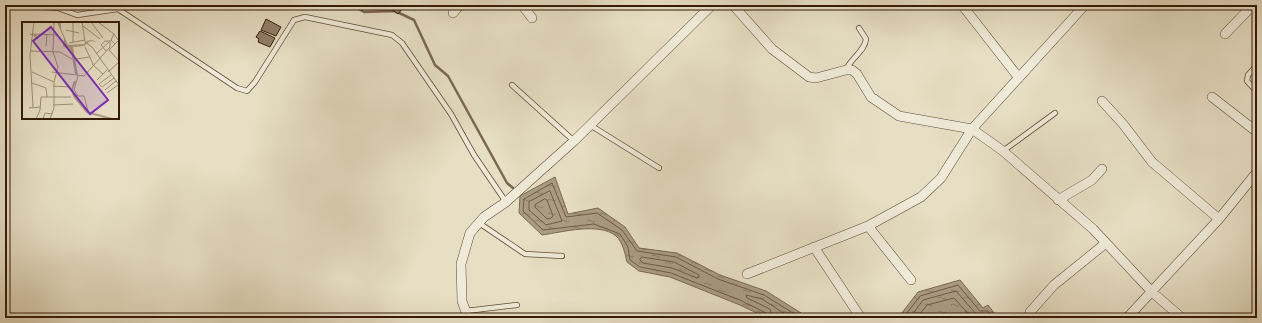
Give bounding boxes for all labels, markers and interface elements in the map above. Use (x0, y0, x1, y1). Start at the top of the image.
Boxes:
inset map (22, 22, 119, 119)

